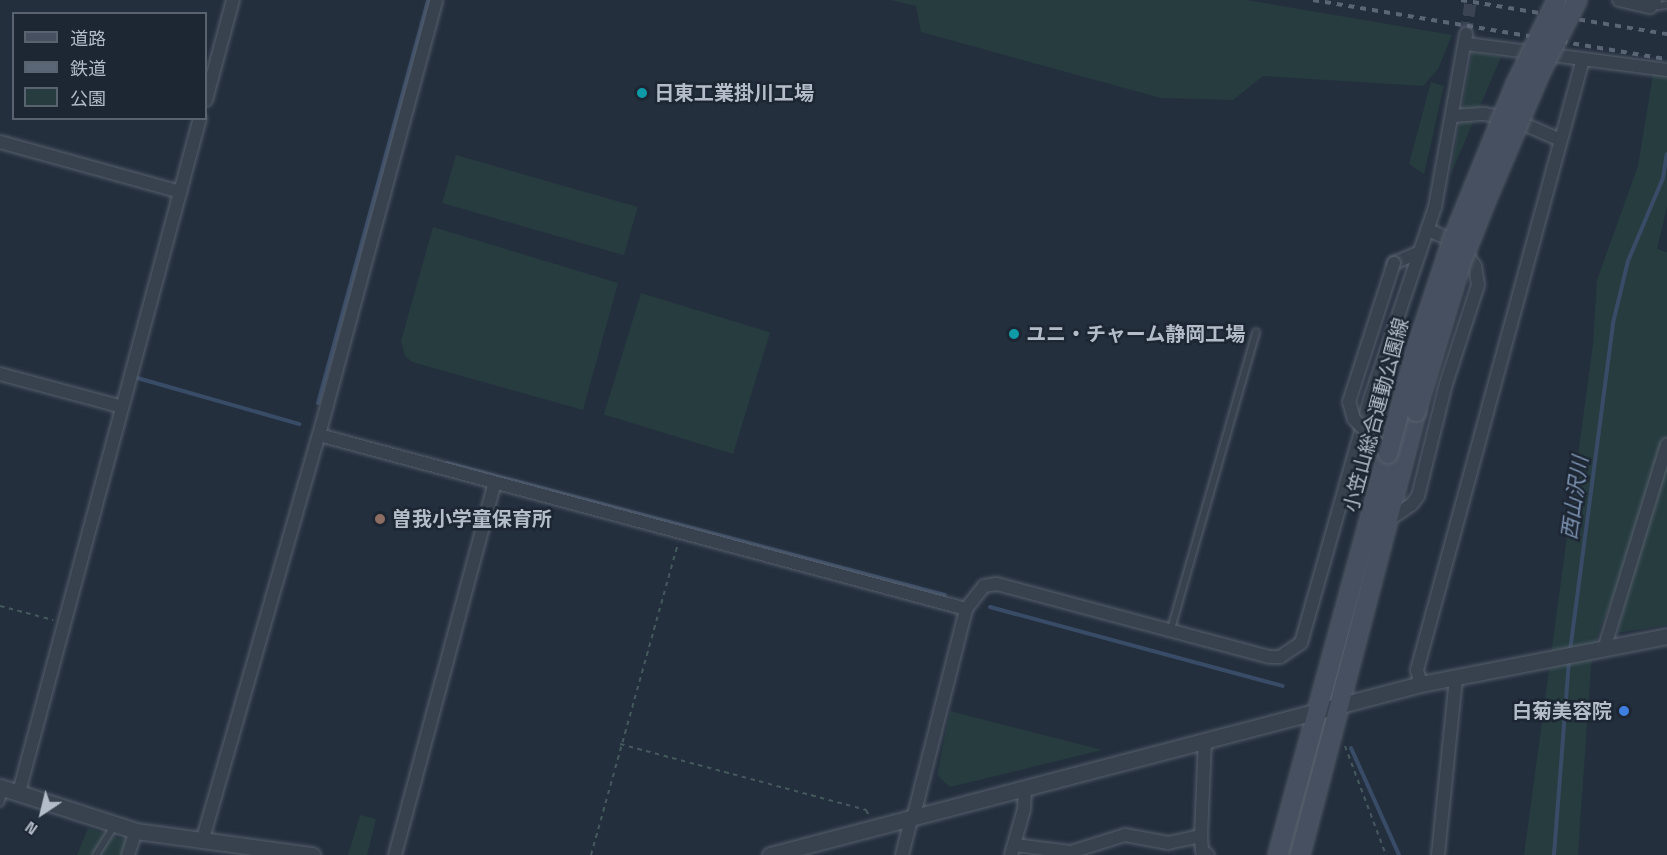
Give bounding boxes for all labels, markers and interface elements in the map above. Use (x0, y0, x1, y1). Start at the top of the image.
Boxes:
legend (12, 12, 207, 120)
text: 道路 (70, 27, 106, 50)
text: 鉄道 (70, 57, 106, 80)
place label: 日東工業掛川工場 (654, 81, 814, 105)
marker: 日東工業掛川工場 (635, 86, 649, 100)
text: 公園 (70, 87, 106, 110)
street label: 小笠山総合運動公園線 (1339, 315, 1413, 515)
place label: ユニ・チャーム静岡工場 (1026, 322, 1246, 346)
marker: ユニ・チャーム静岡工場 (1007, 327, 1021, 341)
water label: 西山沢川 (1557, 455, 1593, 541)
place label: 曽我小学童保育所 (392, 507, 552, 531)
marker: 曽我小学童保育所 (373, 512, 387, 526)
place label: 白菊美容院 (1512, 699, 1612, 723)
marker: 白菊美容院 (1617, 704, 1631, 718)
north arrow (12, 783, 72, 843)
text: N (21, 816, 42, 840)

